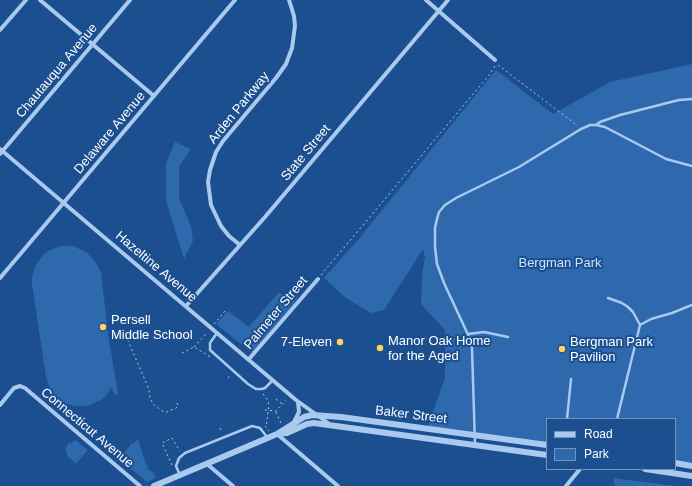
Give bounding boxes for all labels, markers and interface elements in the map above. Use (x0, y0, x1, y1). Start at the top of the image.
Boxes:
street label: Chautauqua Avenue (13, 21, 101, 121)
street label: Arden Parkway (205, 69, 273, 147)
street label: Delaware Avenue (71, 89, 149, 177)
street label: State Street (278, 122, 334, 184)
street label: Hazeltine Avenue (112, 228, 200, 306)
park label: Bergman Park (518, 255, 602, 271)
street label: Palmeter Street (241, 273, 311, 353)
place label: Persell Middle School (111, 312, 193, 343)
marker: Persell Middle School (98, 322, 108, 332)
place label: Manor Oak Home for the Aged (388, 333, 491, 364)
place label: 7-Eleven (281, 334, 332, 350)
place label: Bergman Park Pavilion (570, 334, 653, 365)
marker: 7-Eleven (335, 337, 345, 347)
marker: Manor Oak Home for the Aged (375, 343, 385, 353)
marker: Bergman Park Pavilion (557, 344, 567, 354)
street label: Connecticut Avenue (38, 385, 136, 471)
street label: Baker Street (374, 403, 448, 427)
legend (546, 418, 676, 470)
text: Road (584, 427, 613, 441)
text: Park (584, 447, 609, 461)

